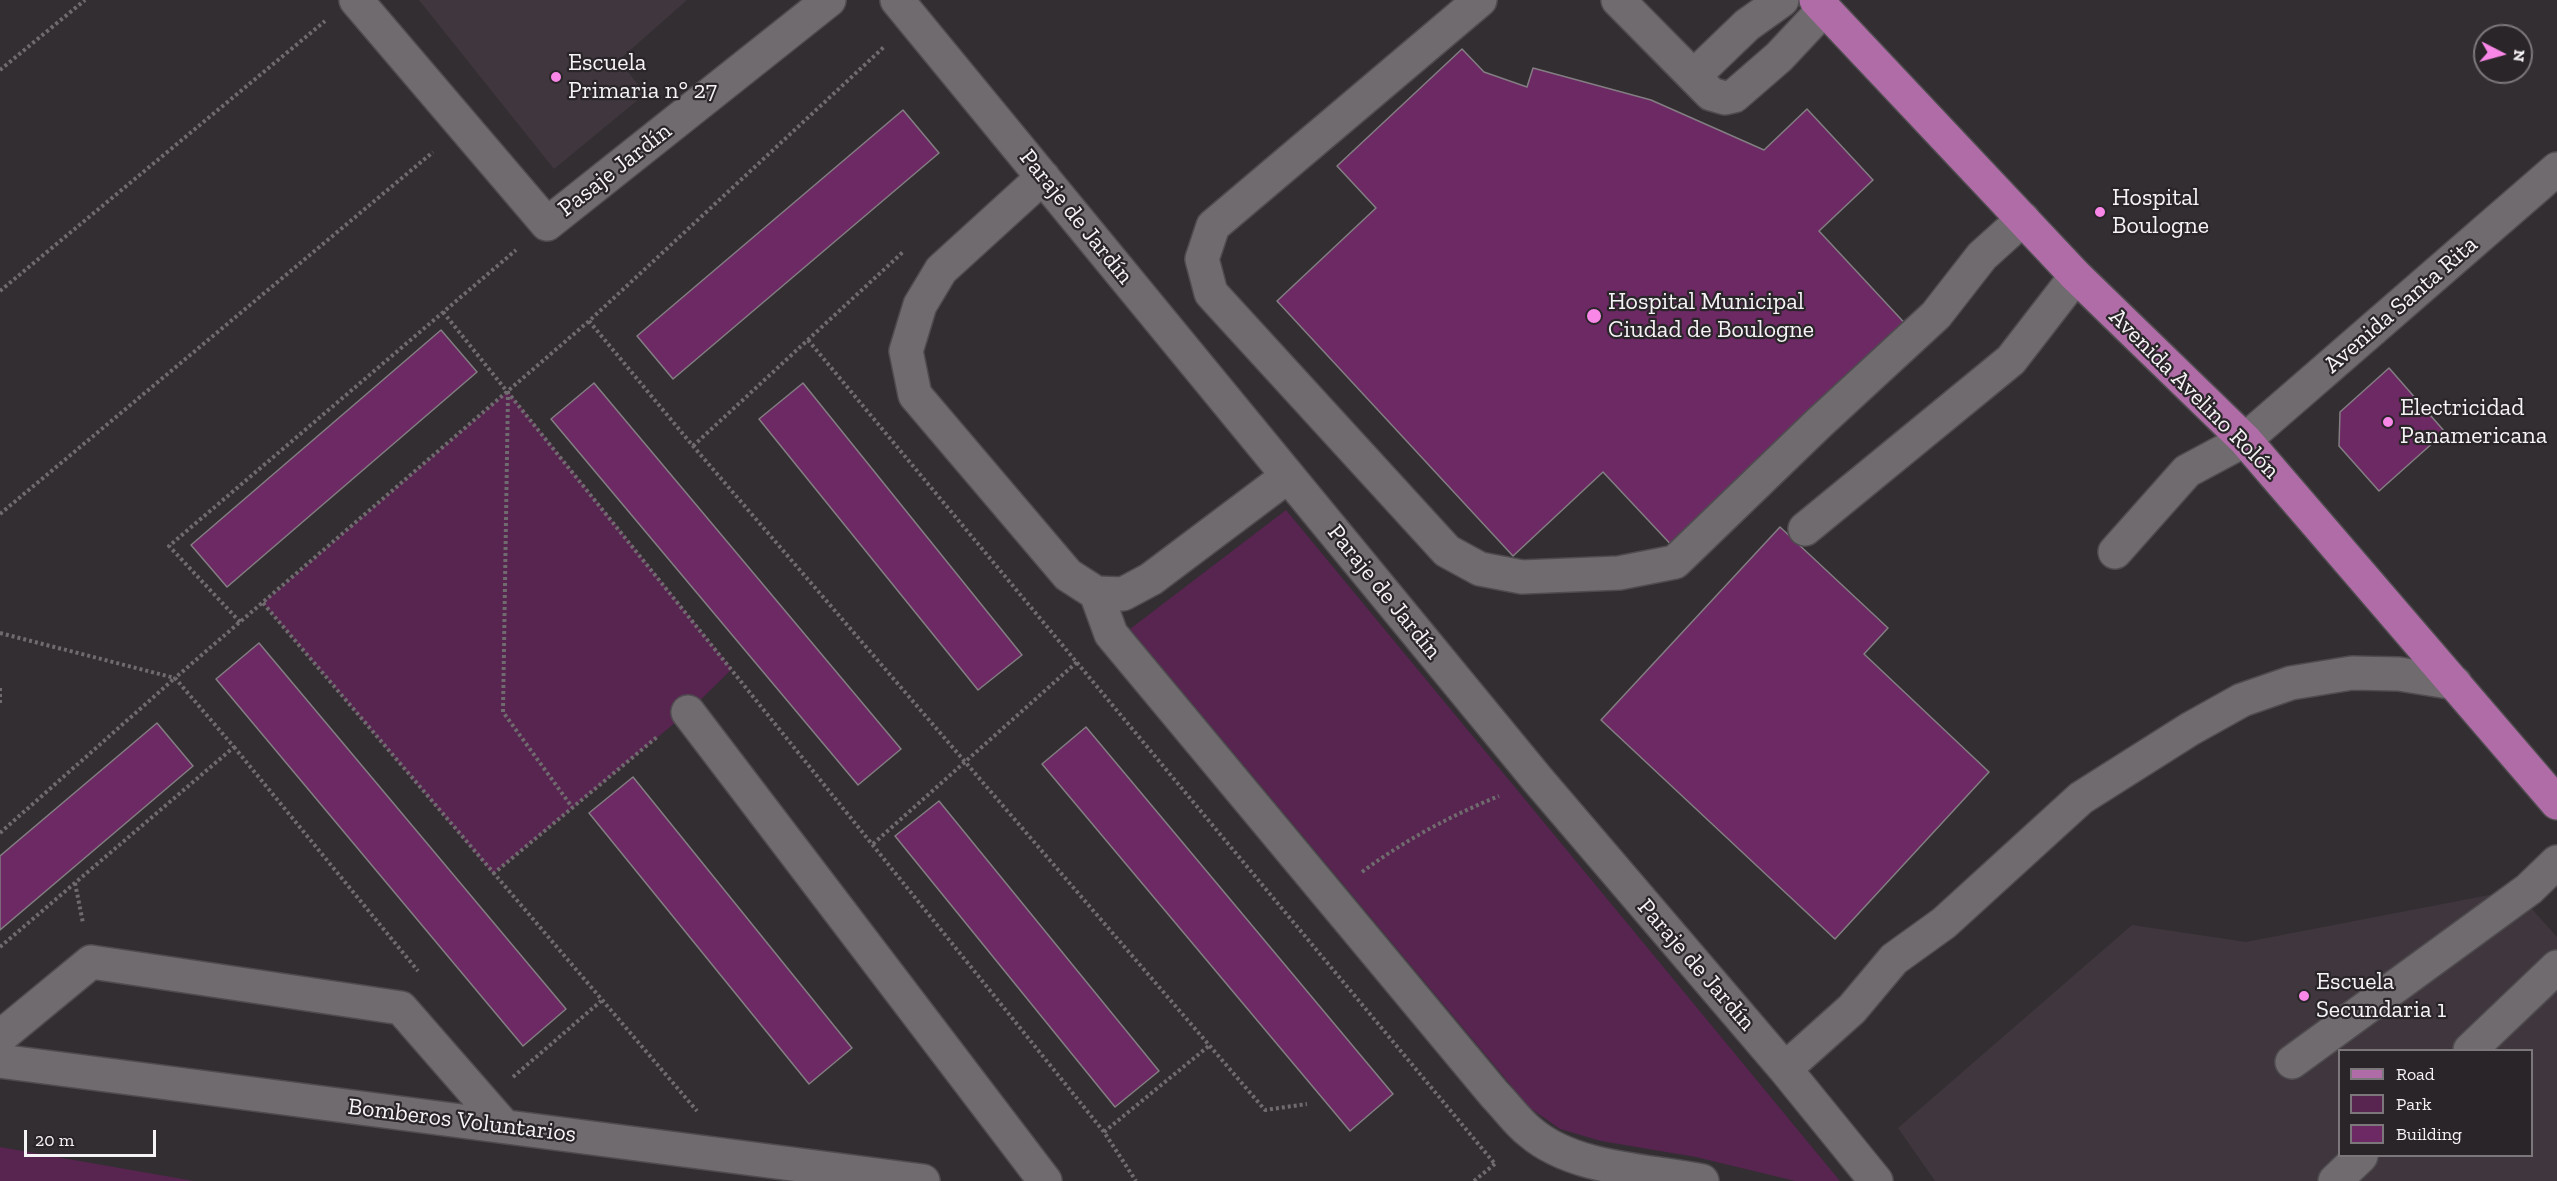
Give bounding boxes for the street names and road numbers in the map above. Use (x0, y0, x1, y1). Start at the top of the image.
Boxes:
street label: Pasaje Jardín (553, 117, 677, 223)
street label: Paraje de Jardín (1013, 144, 1139, 290)
street label: Avenida Santa Rita (2318, 230, 2484, 380)
street label: Avenida Avelino Rolón (2103, 303, 2285, 485)
street label: Paraje de Jardín (1321, 519, 1447, 665)
street label: Paraje de Jardín (1631, 893, 1761, 1037)
street label: Bomberos Voluntarios (346, 1093, 578, 1149)

